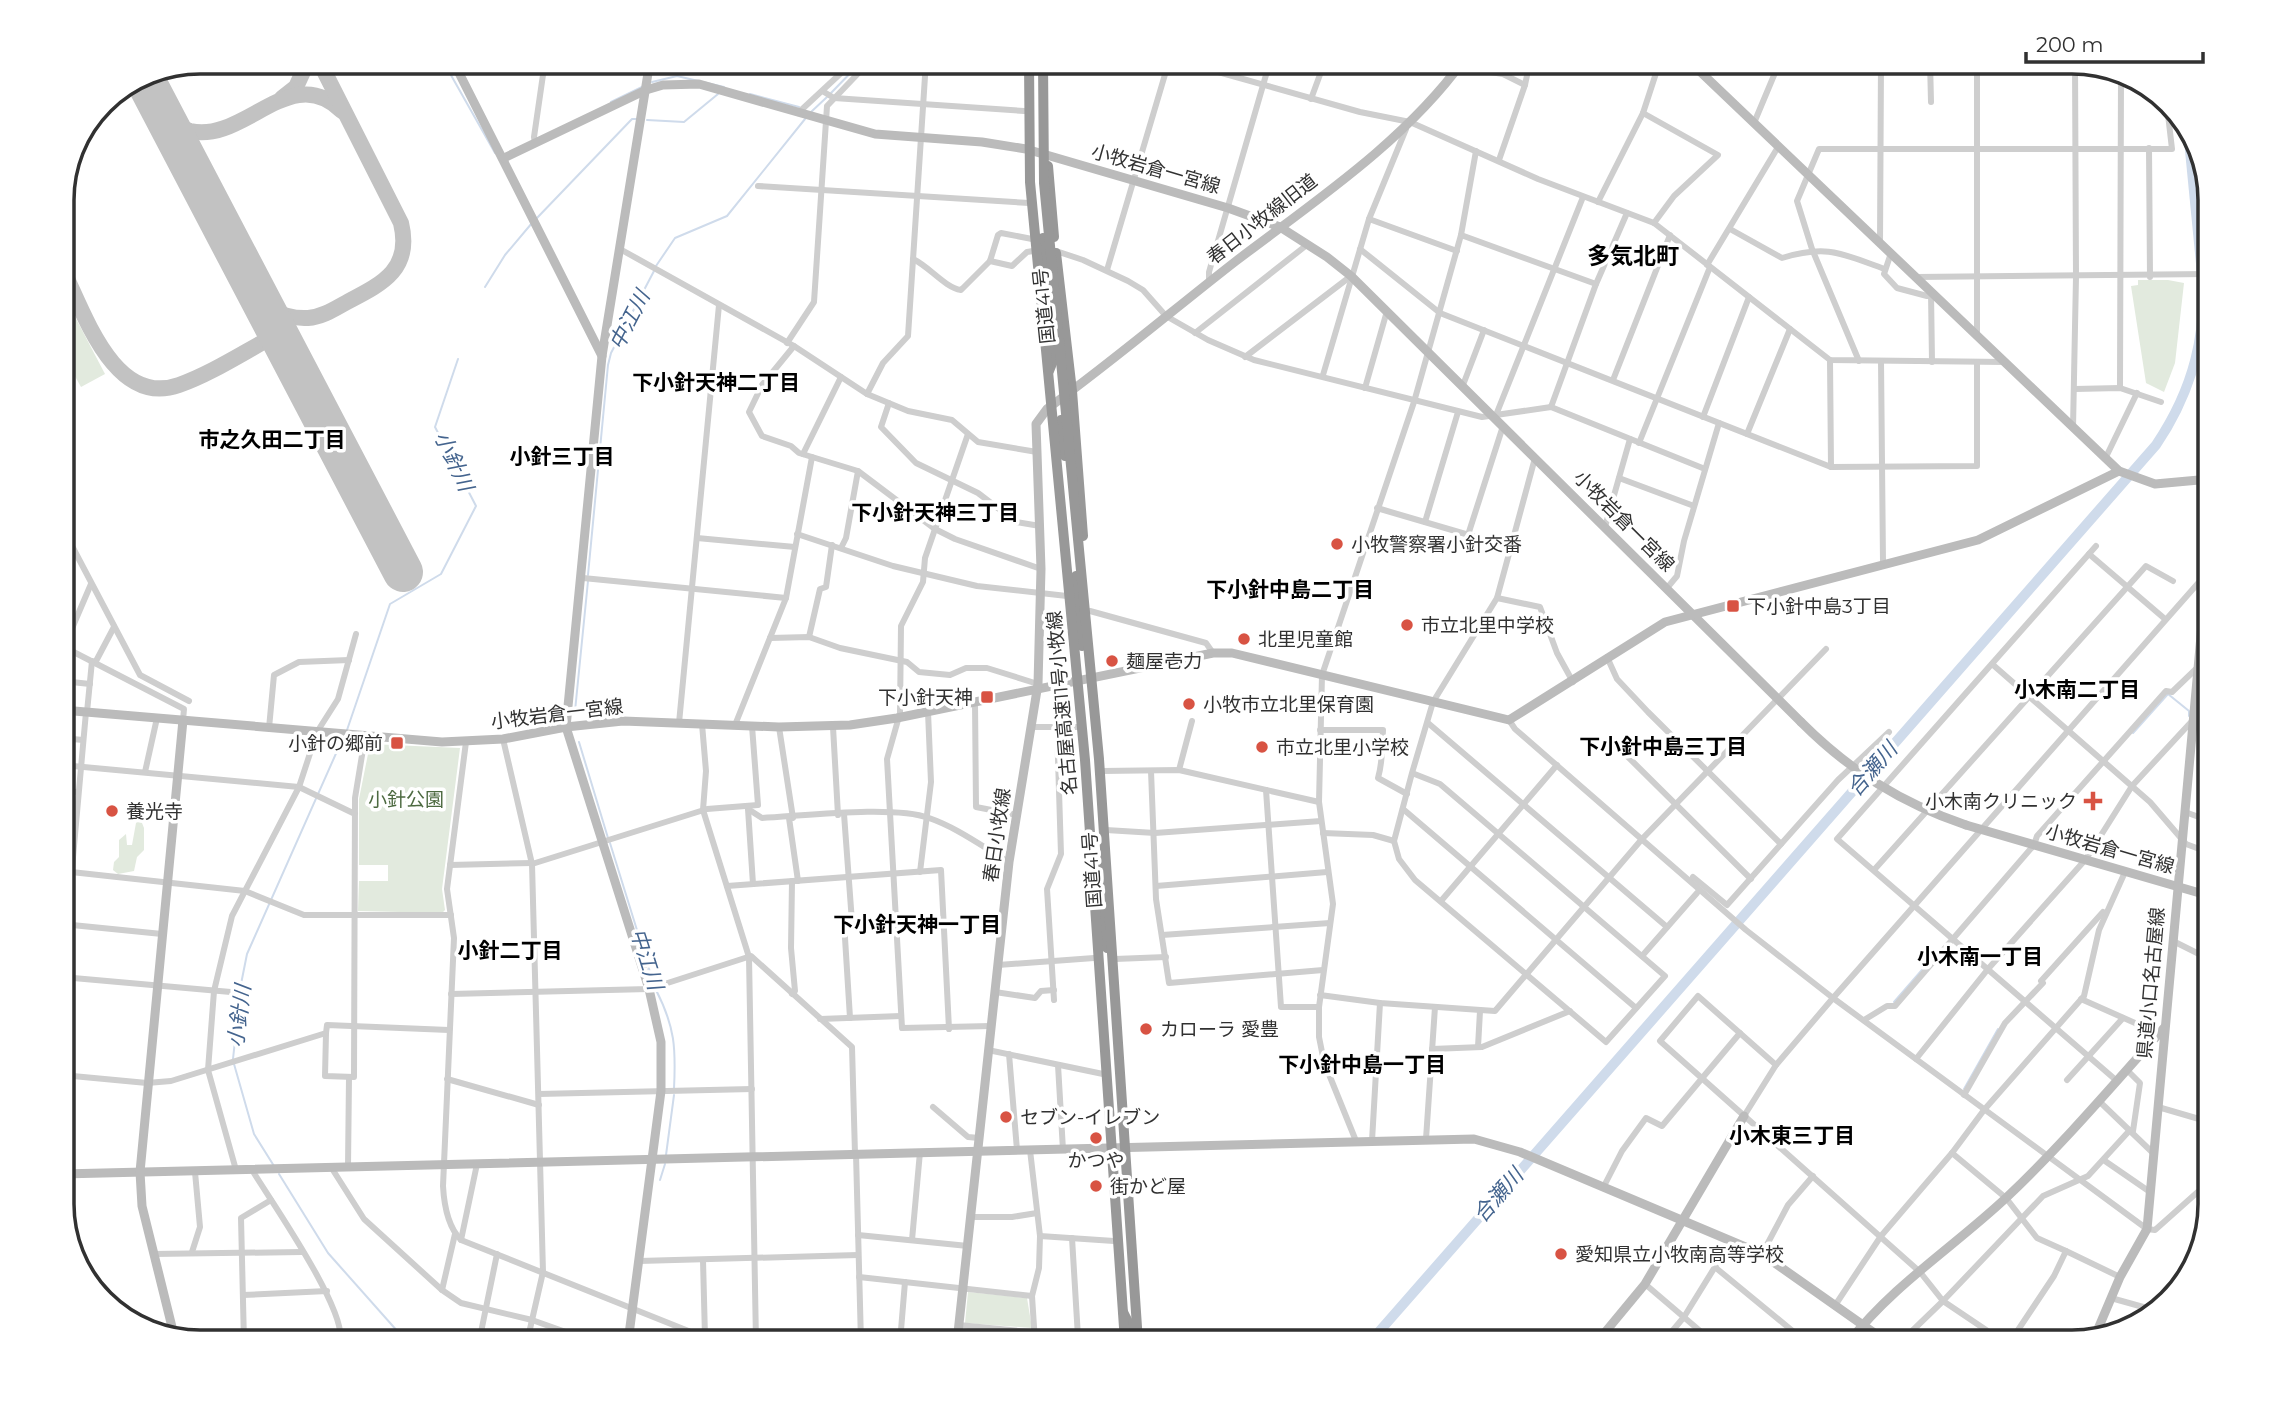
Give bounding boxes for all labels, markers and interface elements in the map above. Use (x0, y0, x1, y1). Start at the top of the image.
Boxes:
scale bar (2026, 21, 2203, 65)
text: 200 m (2036, 32, 2103, 57)
street label: 小牧岩倉一宮線 (1089, 140, 1223, 198)
street label: 春日小牧線旧道 (1203, 169, 1321, 269)
district label: 多気北町 (1587, 242, 1679, 270)
street label: 国道41号 (1029, 267, 1059, 345)
water label: 中江川 (604, 284, 655, 354)
district label: 下小針天神二丁目 (632, 370, 800, 395)
district label: 市之久田二丁目 (199, 427, 346, 452)
water label: 小針川 (429, 427, 479, 497)
district label: 小針三丁目 (510, 444, 615, 469)
street label: 小牧岩倉一宮線 (1569, 466, 1679, 576)
district label: 下小針天神三丁目 (851, 500, 1019, 525)
place label: 小牧警察署小針交番 (1351, 533, 1522, 556)
marker: 小牧警察署小針交番 (1329, 536, 1345, 552)
district label: 下小針中島二丁目 (1206, 577, 1374, 602)
place label: 下小針中島3丁目 (1747, 595, 1891, 618)
marker: 下小針中島3丁目 (1725, 598, 1741, 614)
street label: 名古屋高速11号小牧線 (1042, 610, 1082, 796)
place label: 市立北里中学校 (1421, 614, 1554, 637)
marker: 市立北里中学校 (1399, 617, 1415, 633)
place label: 北里児童館 (1258, 628, 1353, 651)
marker: 北里児童館 (1236, 631, 1252, 647)
place label: 麺屋壱力 (1126, 650, 1202, 673)
marker: 麺屋壱力 (1104, 653, 1120, 669)
district label: 小木南二丁目 (2014, 677, 2140, 702)
place label: 下小針天神 (878, 686, 973, 709)
marker: 下小針天神 (979, 689, 995, 705)
place label: 小牧市立北里保育園 (1203, 693, 1374, 716)
street label: 小牧岩倉一宮線 (490, 694, 624, 734)
marker: 小牧市立北里保育園 (1181, 696, 1197, 712)
place label: 小針の郷前 (288, 732, 383, 755)
district label: 下小針中島三丁目 (1579, 734, 1747, 759)
marker: 小針の郷前 (389, 735, 405, 751)
place label: 市立北里小学校 (1276, 736, 1409, 759)
water label: 合瀬川 (1842, 736, 1903, 801)
marker: 市立北里小学校 (1254, 739, 1270, 755)
street label: 春日小牧線 (979, 786, 1015, 884)
park label: 小針公園 (368, 788, 444, 811)
place label: 小木南クリニック (1925, 790, 2077, 813)
marker: 小木南クリニック (2083, 791, 2103, 811)
place label: 養光寺 (126, 800, 183, 823)
marker: 養光寺 (104, 803, 120, 819)
street label: 小牧岩倉一宮線 (2043, 820, 2177, 878)
street label: 国道41号 (1078, 831, 1106, 909)
street label: 県道小口名古屋線 (2133, 906, 2169, 1060)
district label: 下小針天神一丁目 (833, 912, 1001, 937)
water label: 中江川 (625, 925, 669, 995)
district label: 小針二丁目 (458, 938, 563, 963)
district label: 小木南一丁目 (1917, 944, 2043, 969)
water label: 小針川 (223, 981, 255, 1049)
place label: カローラ 愛豊 (1160, 1018, 1279, 1041)
marker: カローラ 愛豊 (1138, 1021, 1154, 1037)
district label: 下小針中島一丁目 (1278, 1052, 1446, 1077)
place label: セブン-イレブン (1020, 1106, 1160, 1129)
marker: セブン-イレブン (998, 1109, 1014, 1125)
district label: 小木東三丁目 (1729, 1123, 1855, 1148)
marker: かつや (1088, 1130, 1104, 1146)
place label: かつや (1067, 1149, 1125, 1172)
water label: 合瀬川 (1468, 1162, 1529, 1227)
place label: 街かど屋 (1110, 1175, 1186, 1198)
marker: 街かど屋 (1088, 1178, 1104, 1194)
place label: 愛知県立小牧南高等学校 (1575, 1243, 1784, 1266)
marker: 愛知県立小牧南高等学校 (1553, 1246, 1569, 1262)

